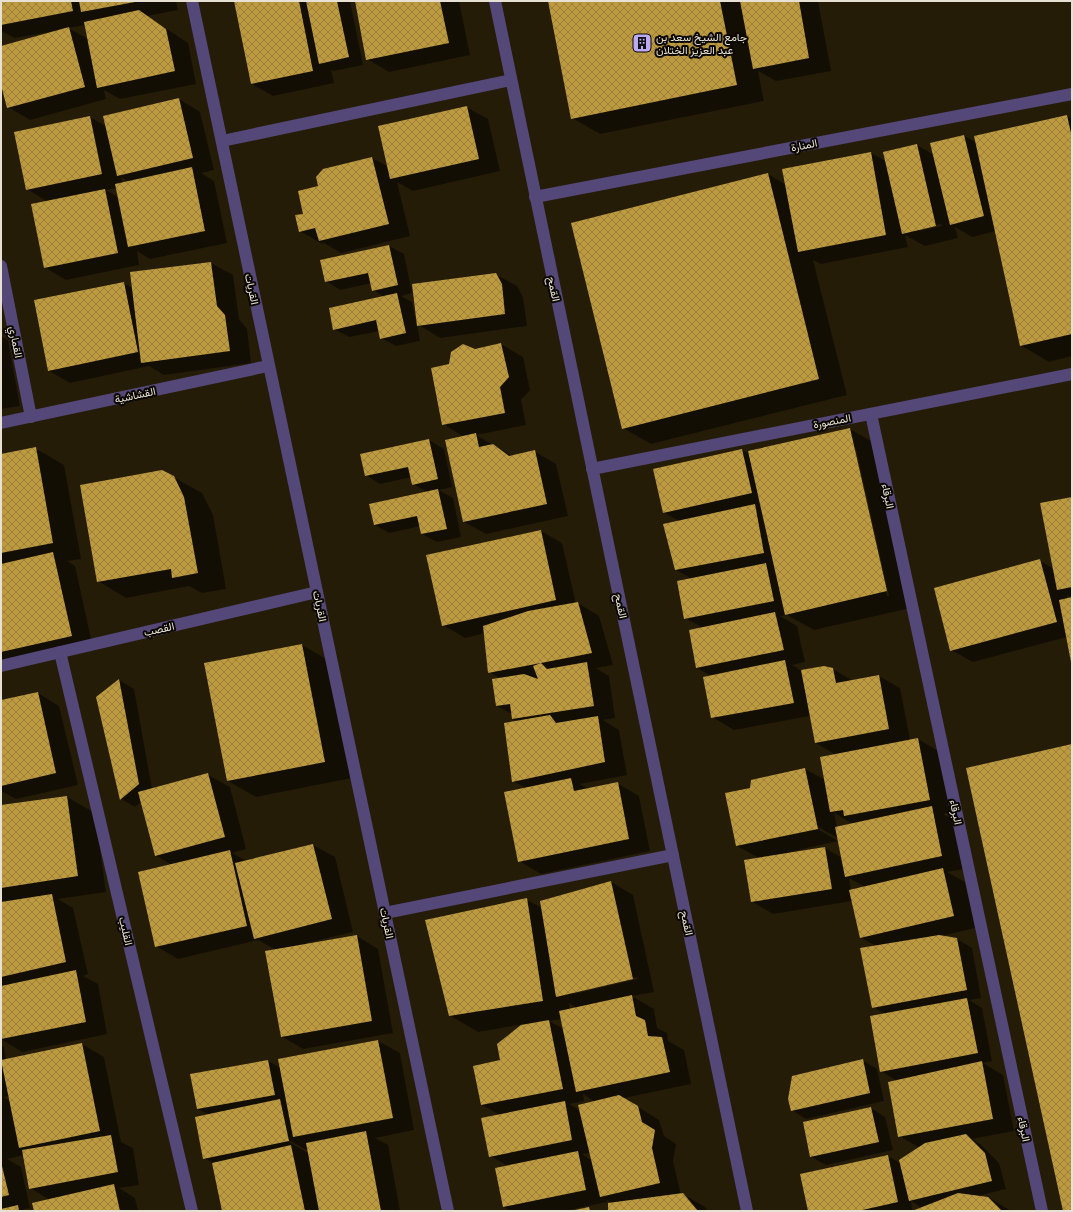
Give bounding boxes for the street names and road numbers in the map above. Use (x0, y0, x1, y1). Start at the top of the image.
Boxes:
street label: المنارة (790, 137, 818, 154)
street label: القريات (242, 272, 261, 306)
street label: القمح (544, 275, 562, 303)
street label: القماري (3, 325, 25, 360)
street label: القشاشية (113, 385, 157, 406)
street label: المنصورة (812, 411, 852, 432)
street label: البرقاء (879, 482, 897, 510)
street label: القريات (310, 589, 329, 623)
street label: القمح (611, 592, 629, 620)
street label: القصب (143, 620, 176, 639)
street label: البرقاء (947, 798, 965, 826)
street label: القريات (377, 906, 396, 940)
street label: القمح (677, 909, 695, 937)
street label: القليب (116, 916, 135, 947)
street label: البرقاء (1015, 1115, 1033, 1143)

